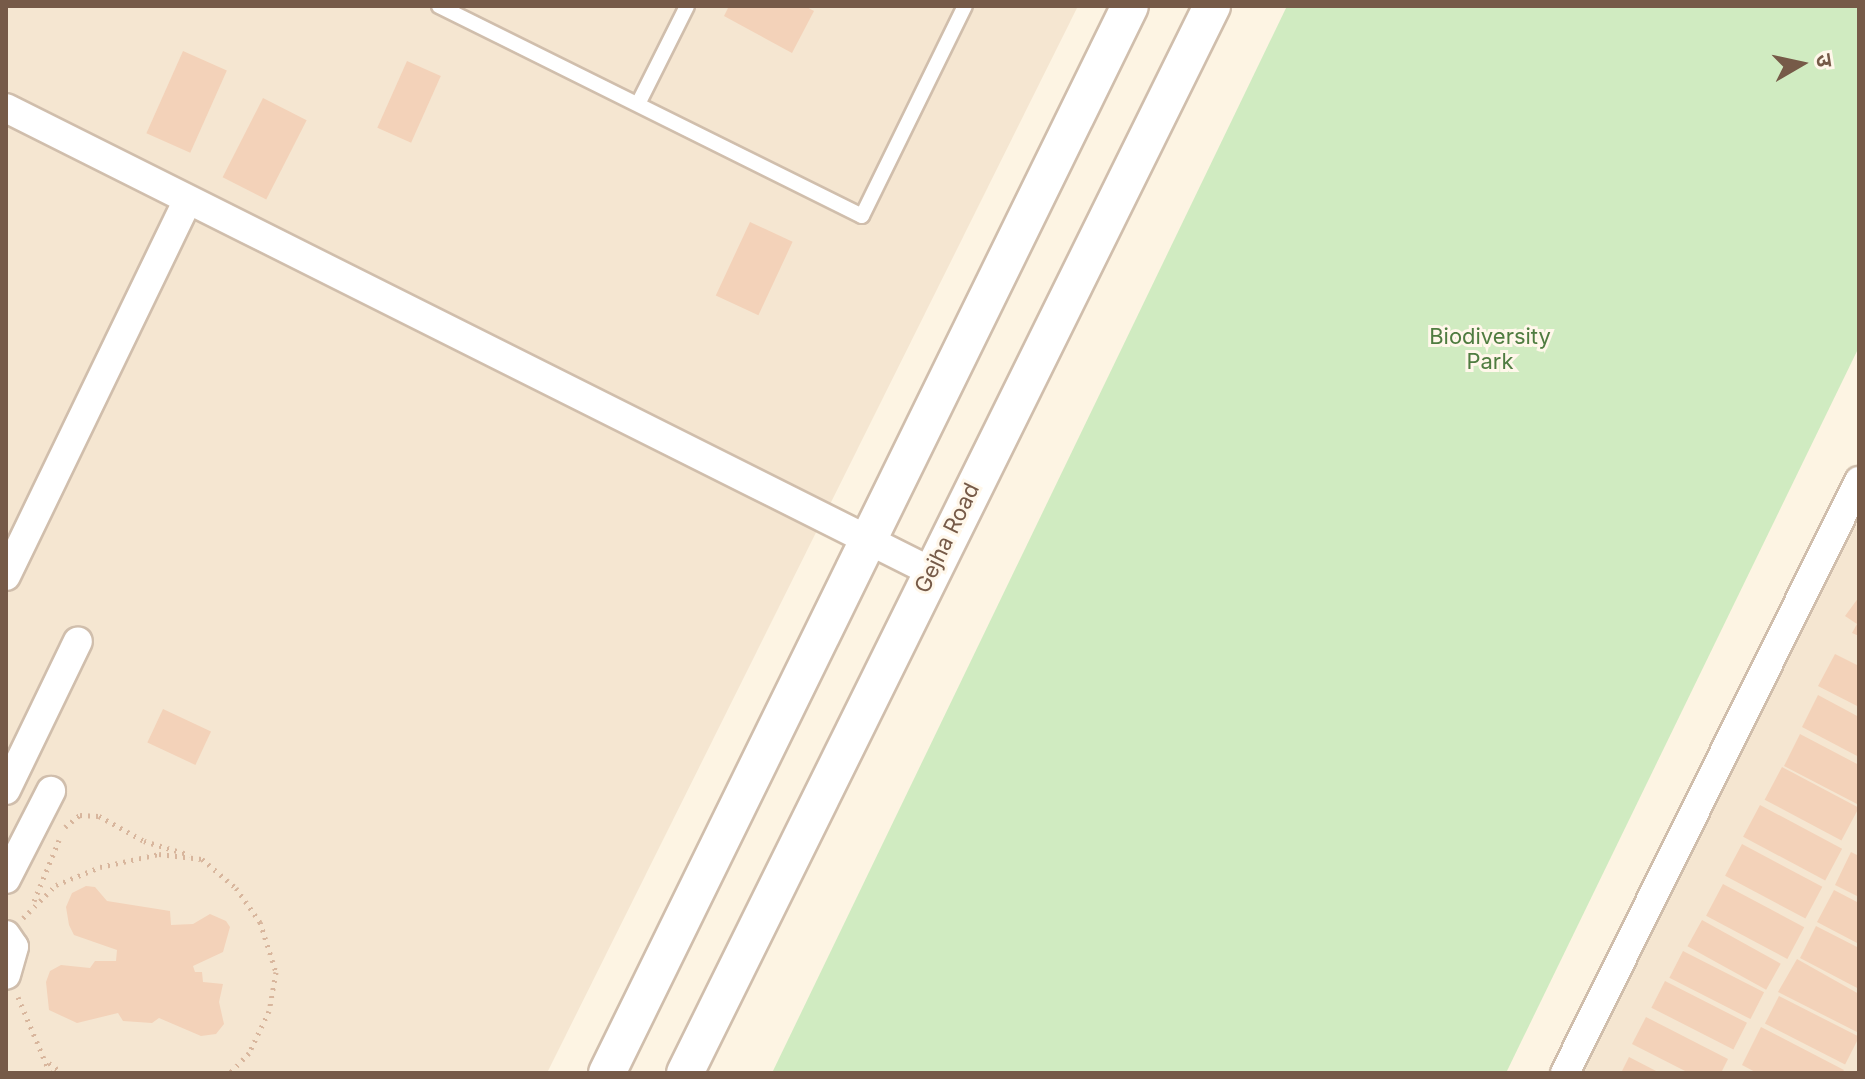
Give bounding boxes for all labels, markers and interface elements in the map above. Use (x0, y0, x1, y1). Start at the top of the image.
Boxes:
north arrow (1761, 24, 1841, 104)
text: उ (1811, 52, 1839, 69)
park label: Biodiversity Park (1429, 323, 1551, 374)
street label: Gejha Road (909, 479, 985, 597)

